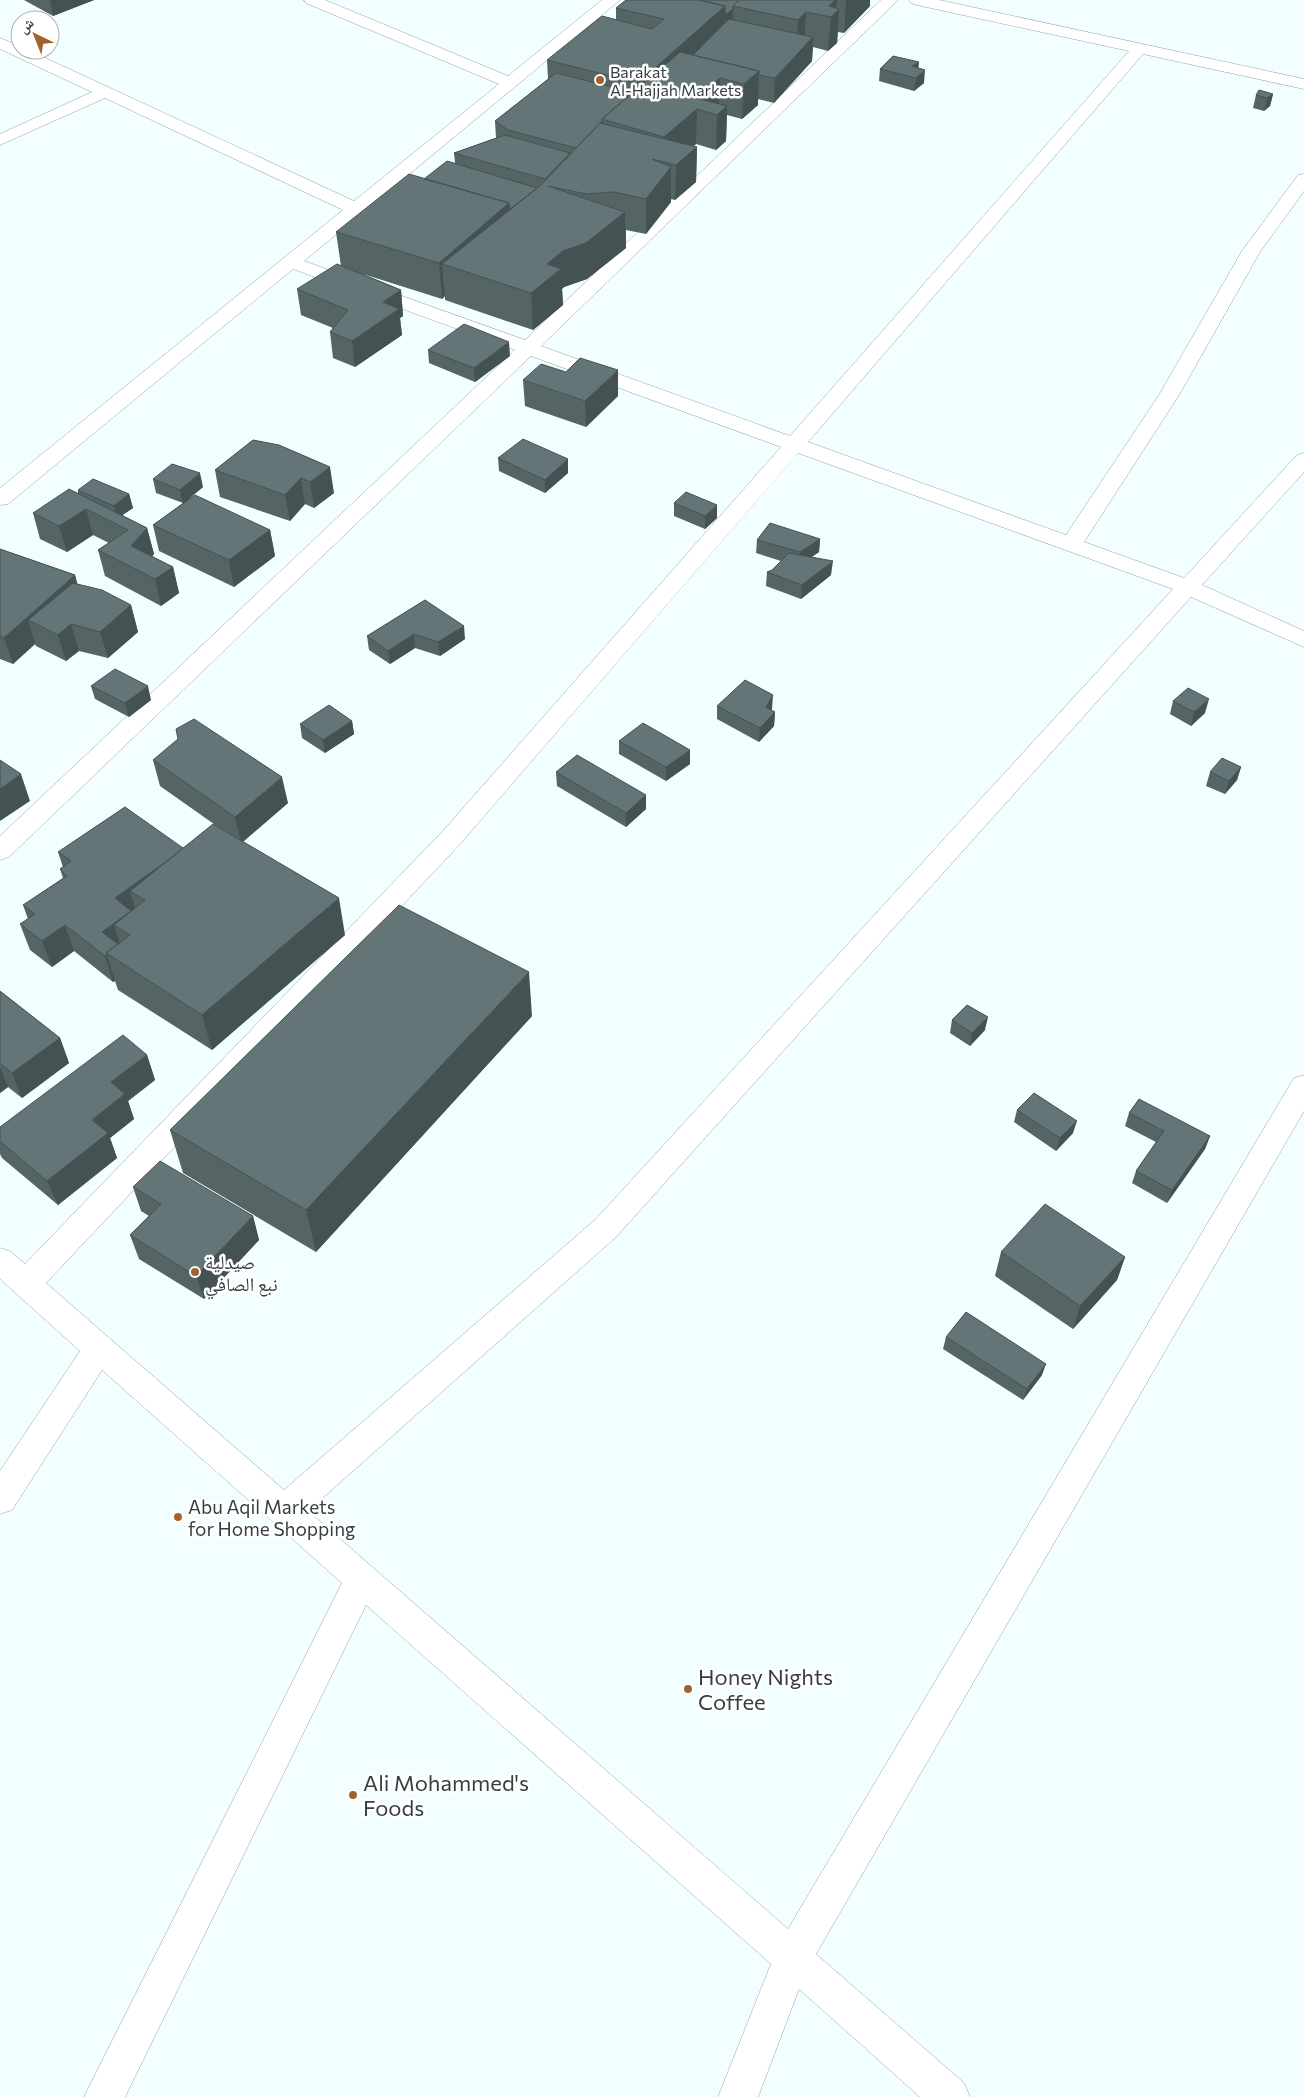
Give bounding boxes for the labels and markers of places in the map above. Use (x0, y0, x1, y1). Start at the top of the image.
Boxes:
place label: Barakat Al-Hajjah Markets (610, 62, 741, 99)
marker: Barakat Al-Hajjah Markets (594, 74, 606, 86)
place label: صيدلية نبع الصافي (205, 1250, 278, 1299)
marker: صيدلية نبع الصافي (189, 1266, 201, 1278)
place label: Abu Aqil Markets for Home Shopping (188, 1495, 355, 1540)
marker: Abu Aqil Markets for Home Shopping (172, 1511, 184, 1523)
place label: Honey Nights Coffee (698, 1663, 833, 1715)
marker: Honey Nights Coffee (682, 1683, 694, 1695)
place label: Ali Mohammed's Foods (363, 1769, 529, 1821)
marker: Ali Mohammed's Foods (347, 1789, 359, 1801)

